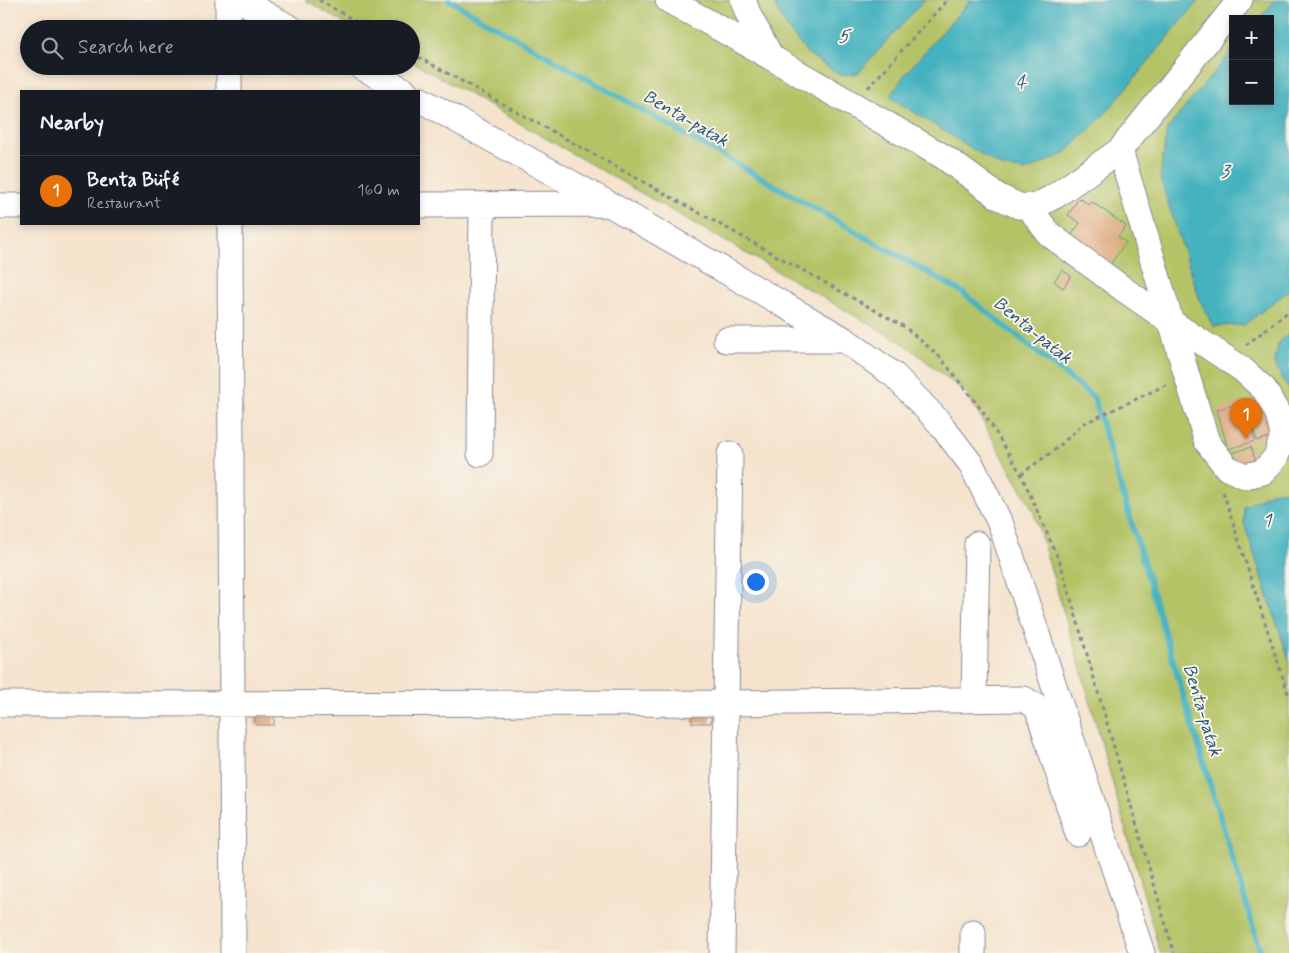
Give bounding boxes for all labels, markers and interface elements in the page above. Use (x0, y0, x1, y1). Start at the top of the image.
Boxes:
map controls (1229, 15, 1274, 105)
button: + (1229, 15, 1274, 60)
search box (20, 20, 420, 75)
water label: 5 (839, 25, 853, 49)
icon: search (38, 34, 66, 62)
text: Search here (78, 35, 174, 60)
button: − (1229, 60, 1274, 105)
water label: 4 (1016, 71, 1028, 95)
water label: Benta-patak (638, 85, 733, 153)
text: Nearby (40, 109, 104, 137)
water label: 3 (1221, 160, 1232, 184)
text: Benta Büfé (87, 168, 179, 193)
text: 1 (52, 180, 60, 201)
text: 160 m (357, 180, 400, 201)
text: Restaurant (87, 193, 161, 214)
water label: Benta-patak (988, 292, 1077, 370)
pin: 1 (1230, 398, 1262, 439)
water label: 1 (1263, 509, 1273, 533)
your location (743, 569, 769, 595)
water label: Benta-patak (1177, 661, 1227, 759)

